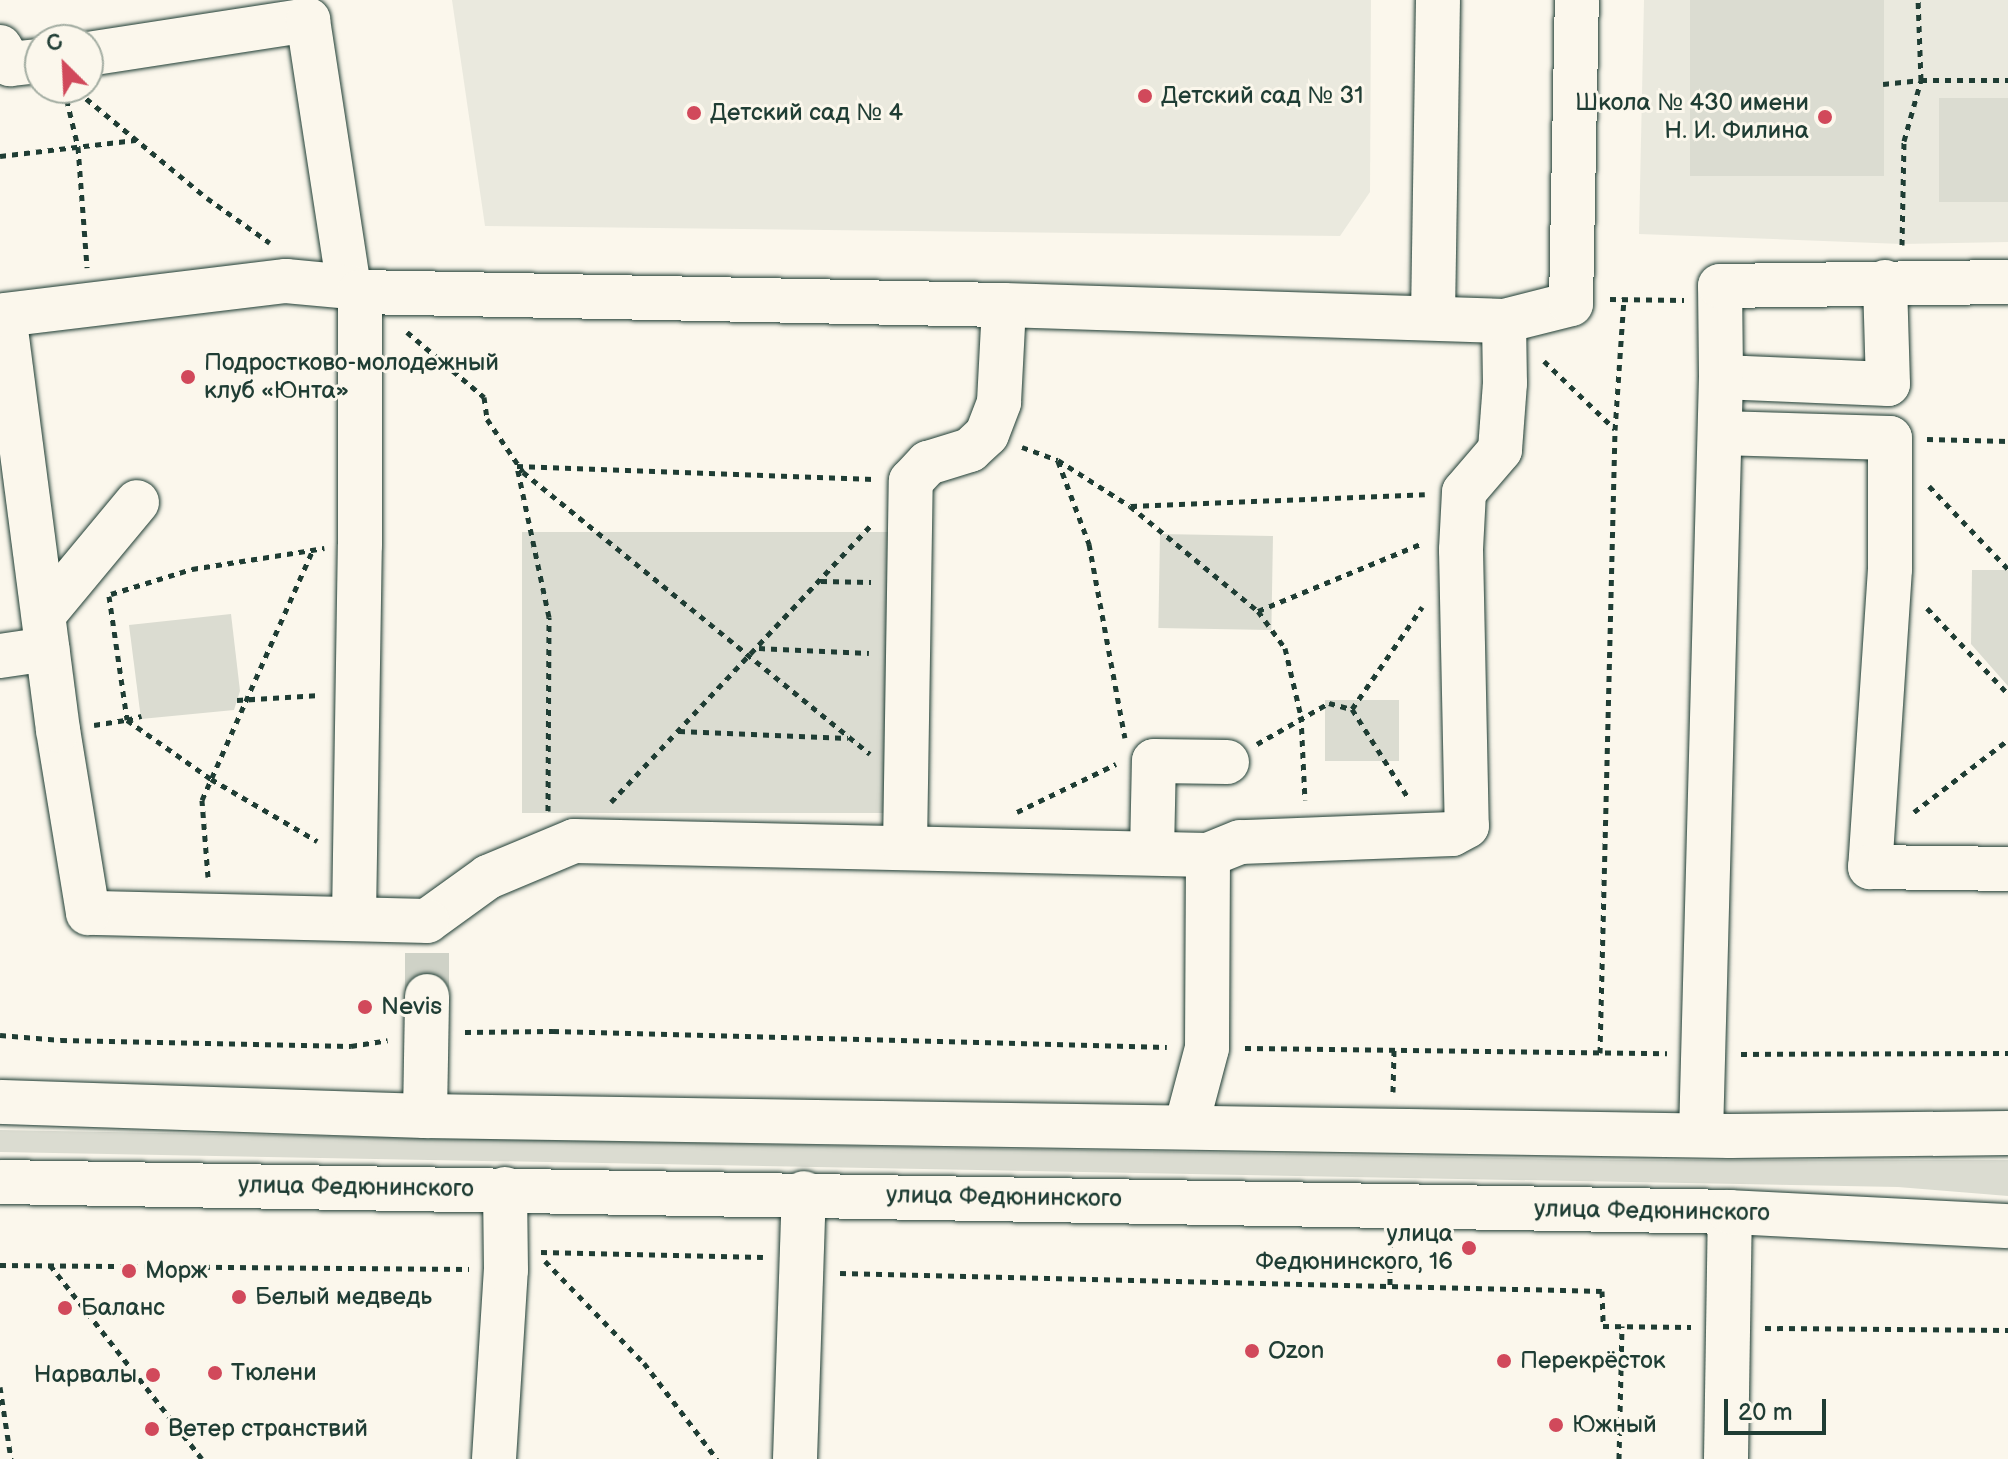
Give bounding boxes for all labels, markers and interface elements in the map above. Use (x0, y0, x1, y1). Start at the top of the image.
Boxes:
north arrow (24, 24, 104, 104)
text: С (42, 28, 67, 59)
place label: Детский сад № 31 (1161, 82, 1363, 110)
marker: Детский сад № 31 (1136, 87, 1154, 105)
place label: Школа № 430 имени Н. И. Филина (1575, 89, 1809, 145)
place label: Детский сад № 4 (710, 99, 903, 127)
marker: Детский сад № 4 (685, 104, 703, 122)
marker: Школа № 430 имени Н. И. Филина (1816, 108, 1834, 126)
place label: Подростково-молодежный клуб «Юнта» (204, 349, 499, 405)
marker: Подростково-молодежный клуб «Юнта» (179, 368, 197, 386)
place label: Nevis (381, 993, 442, 1021)
marker: Nevis (356, 998, 374, 1016)
street label: улица Федюнинского (238, 1171, 474, 1203)
street label: улица Федюнинского (886, 1181, 1122, 1213)
street label: улица Федюнинского (1534, 1195, 1770, 1227)
place label: улица Федюнинского, 16 (1255, 1220, 1453, 1276)
marker: улица Федюнинского, 16 (1460, 1239, 1478, 1257)
place label: Морж (145, 1257, 207, 1285)
marker: Морж (120, 1262, 138, 1280)
place label: Белый медведь (255, 1283, 432, 1311)
marker: Белый медведь (230, 1288, 248, 1306)
place label: Баланс (81, 1294, 165, 1322)
marker: Баланс (56, 1299, 74, 1317)
place label: Ozon (1268, 1337, 1324, 1365)
marker: Ozon (1243, 1342, 1261, 1360)
place label: Перекрёсток (1520, 1347, 1666, 1375)
marker: Перекрёсток (1495, 1352, 1513, 1370)
place label: Тюлени (231, 1359, 317, 1387)
place label: Нарвалы (34, 1361, 137, 1389)
marker: Тюлени (206, 1364, 224, 1382)
marker: Нарвалы (144, 1366, 162, 1384)
scale bar (1728, 1383, 1830, 1433)
text: 20 m (1738, 1398, 1793, 1427)
place label: Южный (1572, 1411, 1657, 1439)
place label: Ветер странствий (168, 1415, 368, 1443)
marker: Южный (1547, 1416, 1565, 1434)
marker: Ветер странствий (143, 1420, 161, 1438)

